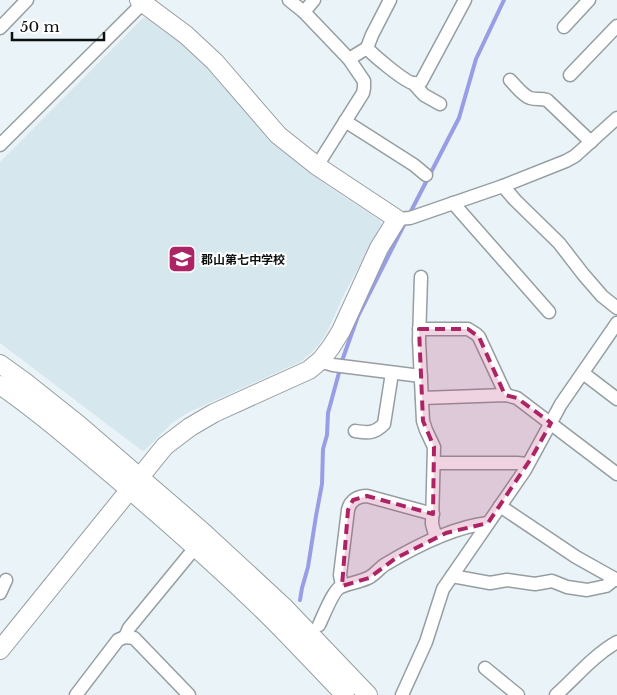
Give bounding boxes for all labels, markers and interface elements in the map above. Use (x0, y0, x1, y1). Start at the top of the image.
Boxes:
scale bar (12, 10, 105, 42)
text: 50 m (20, 17, 60, 36)
school or university icon: 郡山第七中学校 (167, 244, 197, 274)
place label: 郡山第七中学校 (201, 252, 285, 267)

